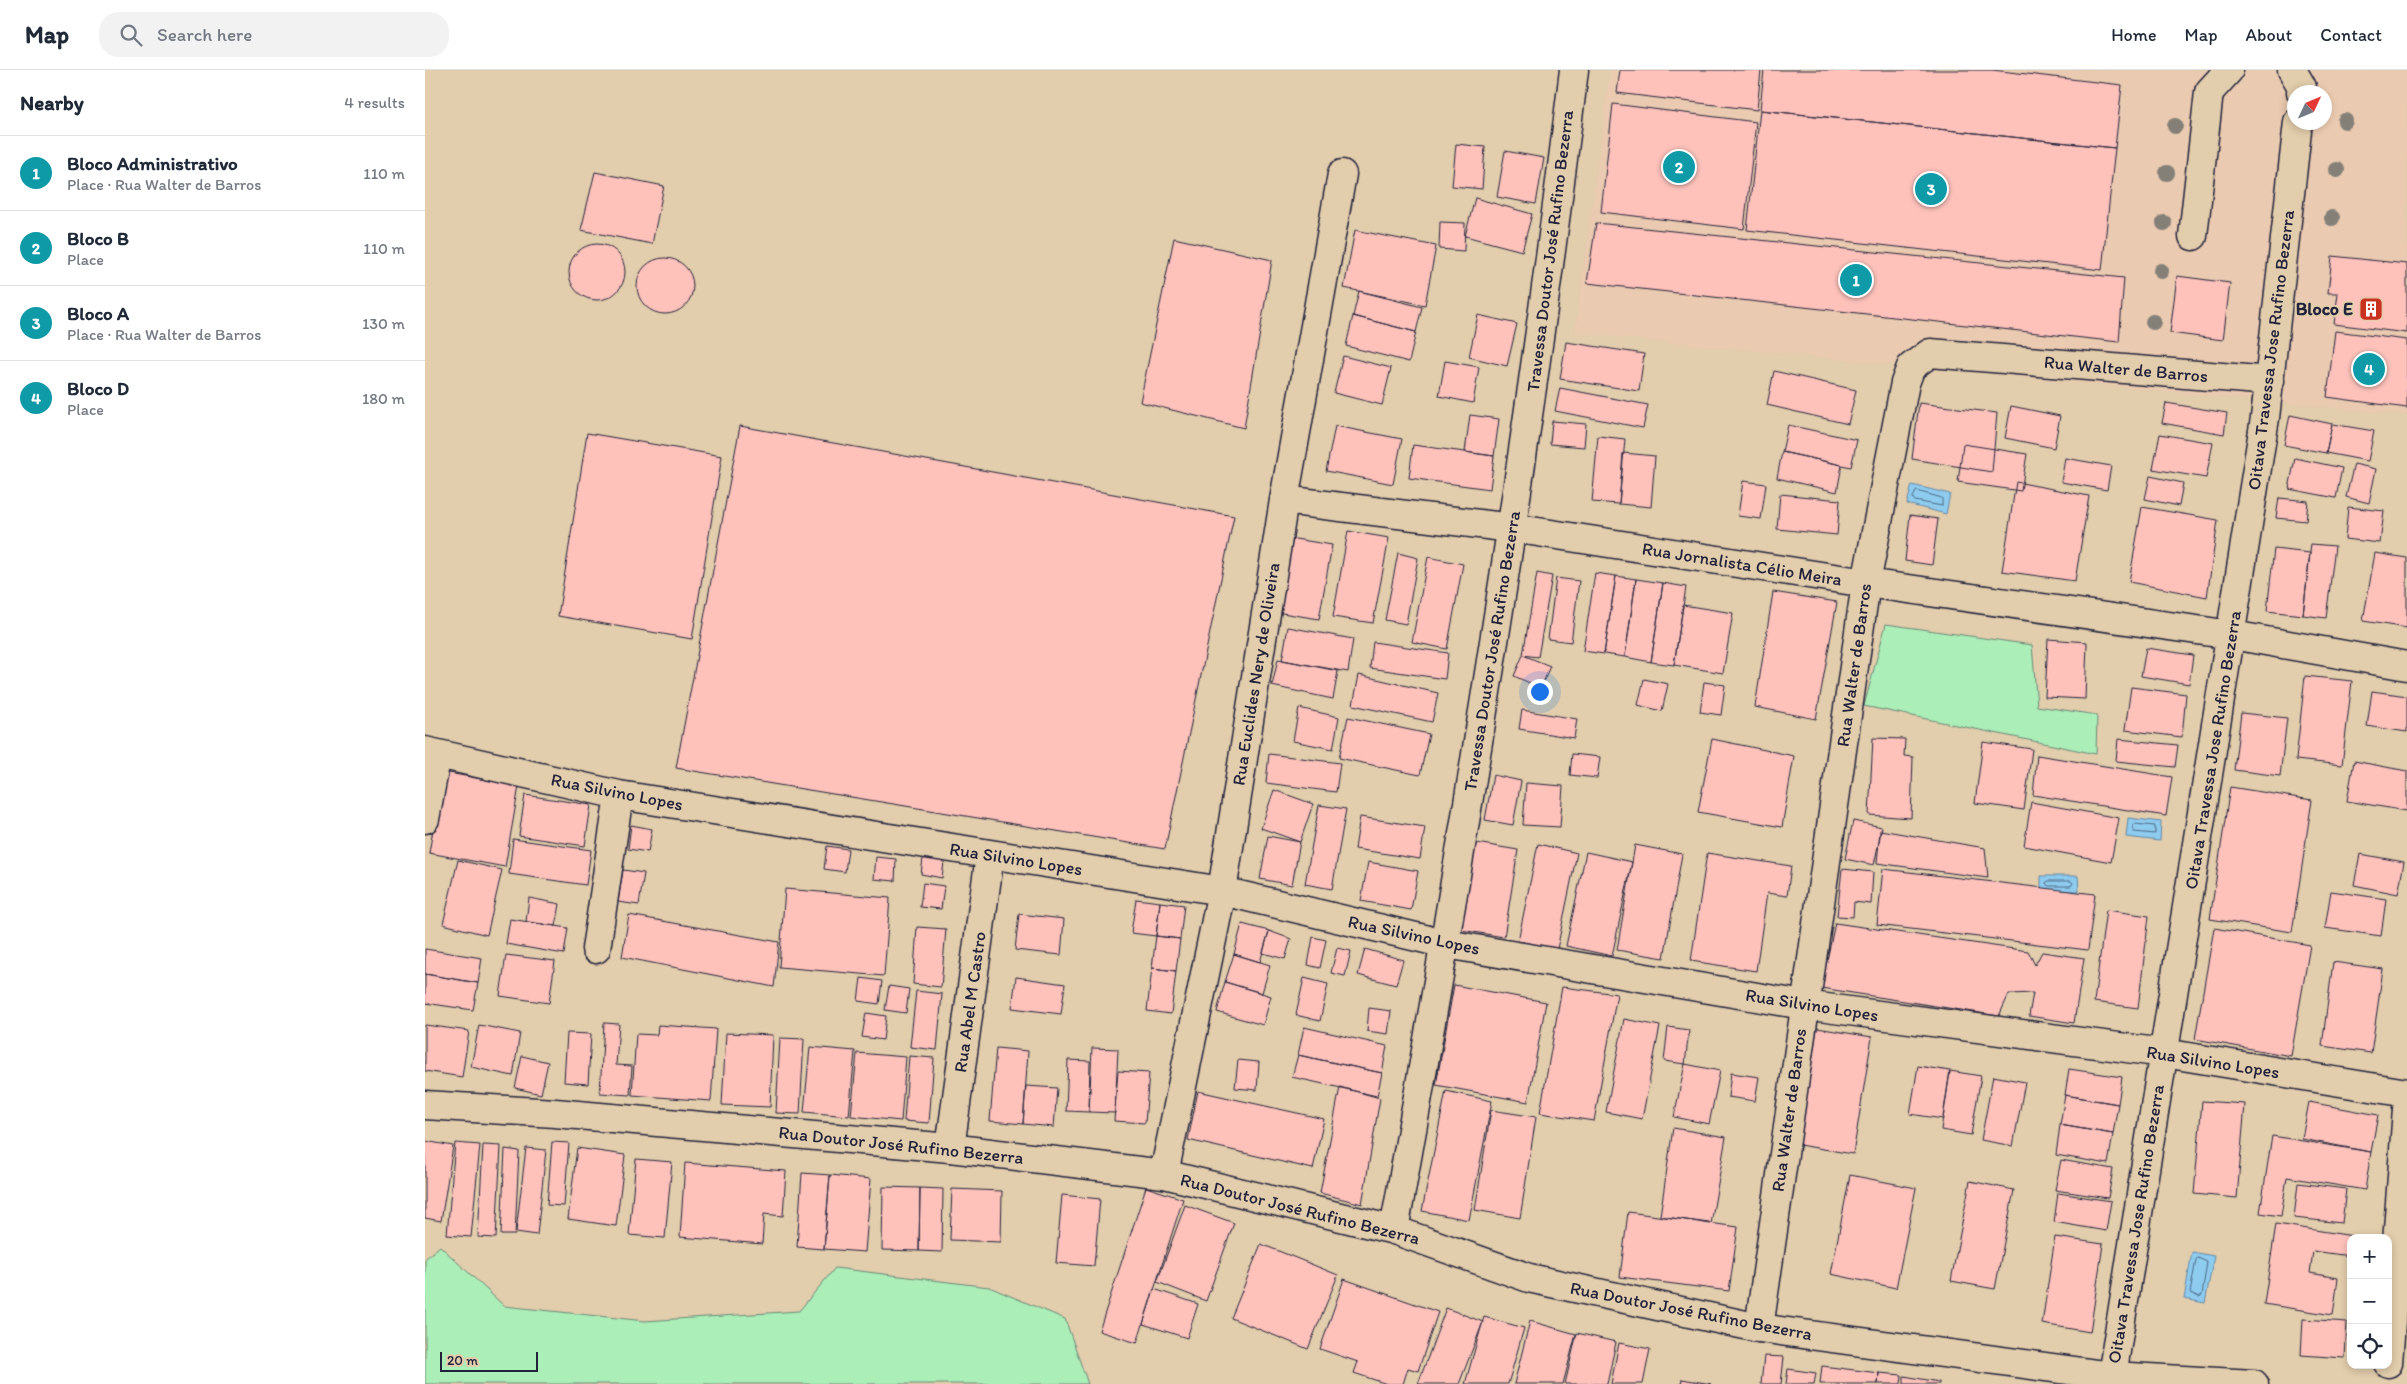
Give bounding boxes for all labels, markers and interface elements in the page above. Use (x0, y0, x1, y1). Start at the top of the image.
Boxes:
search box (99, 12, 449, 57)
text: Map (25, 20, 69, 49)
icon: search (117, 21, 145, 49)
text: Search here (157, 23, 252, 46)
text: Home (2111, 24, 2157, 46)
text: Map (2185, 24, 2218, 46)
text: About (2246, 24, 2292, 46)
text: Contact (2320, 24, 2382, 46)
north arrow (2287, 85, 2332, 130)
text: Nearby (20, 90, 84, 115)
text: 4 results (344, 93, 405, 112)
street label: Travessa Doutor José Rufino Bezerra (1522, 108, 1578, 393)
pin: 2 (1663, 148, 1695, 186)
text: Bloco Administrativo (67, 152, 238, 175)
text: 1 (32, 164, 40, 183)
text: 110 m (363, 164, 405, 183)
pin: 3 (1915, 170, 1947, 208)
text: Place · Rua Walter de Barros (67, 175, 261, 194)
street label: Oitava Travessa Jose Rufino Bezerra (2243, 208, 2299, 491)
text: Bloco B (67, 227, 129, 250)
text: 2 (32, 239, 40, 258)
text: 110 m (363, 239, 405, 258)
text: Place (67, 250, 104, 269)
pin: 1 (1840, 261, 1872, 299)
building icon: Bloco E (2358, 296, 2384, 322)
place label: Bloco E (2296, 298, 2353, 320)
text: Bloco A (67, 302, 129, 325)
text: 3 (32, 314, 40, 333)
text: 130 m (362, 314, 405, 333)
text: Place · Rua Walter de Barros (67, 325, 261, 344)
pin: 4 (2353, 350, 2385, 388)
street label: Rua Walter de Barros (2043, 351, 2209, 387)
text: Bloco D (67, 377, 129, 400)
text: 4 (31, 389, 41, 408)
text: 180 m (362, 389, 405, 408)
text: Place (67, 400, 104, 419)
street label: Travessa Doutor José Rufino Bezerra (1459, 508, 1525, 793)
street label: Rua Jornalista Célio Meira (1641, 537, 1844, 591)
street label: Rua Euclides Nery de Oliveira (1228, 561, 1285, 787)
street label: Rua Walter de Barros (1832, 582, 1876, 748)
street label: Oitava Travessa Jose Rufino Bezerra (2180, 608, 2246, 891)
your location (1527, 679, 1553, 705)
street label: Rua Silvino Lopes (549, 768, 685, 816)
street label: Rua Silvino Lopes (948, 838, 1084, 880)
street label: Rua Silvino Lopes (1346, 910, 1482, 960)
street label: Rua Abel M Castro (949, 930, 991, 1074)
street label: Rua Silvino Lopes (1744, 984, 1880, 1026)
street label: Rua Walter de Barros (1767, 1027, 1811, 1193)
street label: Rua Silvino Lopes (2145, 1041, 2281, 1083)
street label: Oitava Travessa Jose Rufino Bezerra (2103, 1082, 2169, 1365)
street label: Rua Doutor José Rufino Bezerra (778, 1121, 1025, 1169)
street label: Rua Doutor José Rufino Bezerra (1178, 1169, 1422, 1249)
map controls (2347, 1234, 2392, 1369)
button: + (2347, 1234, 2392, 1279)
street label: Rua Doutor José Rufino Bezerra (1568, 1277, 1814, 1345)
button: − (2347, 1279, 2392, 1324)
button: locate (2347, 1324, 2392, 1369)
scale bar (440, 1349, 537, 1372)
text: 20 m (447, 1352, 478, 1369)

